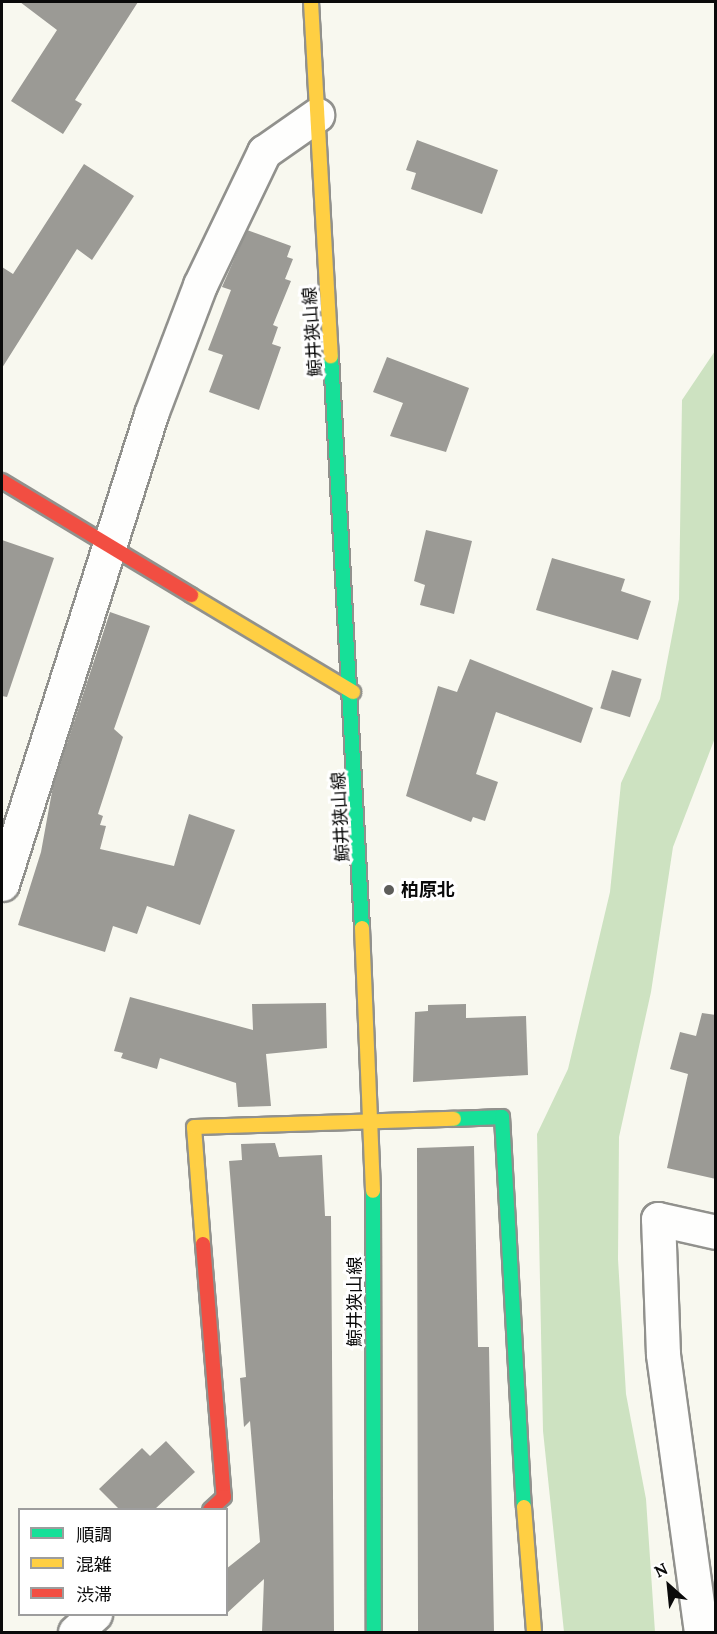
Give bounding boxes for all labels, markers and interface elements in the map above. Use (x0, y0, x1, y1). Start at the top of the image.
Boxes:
street label: 鯨井狭山線 (299, 286, 327, 378)
street label: 鯨井狭山線 (328, 771, 354, 863)
place label: 柏原北 (401, 879, 455, 901)
marker: 柏原北 (382, 883, 396, 897)
street label: 鯨井狭山線 (344, 1257, 366, 1347)
legend (18, 1508, 228, 1616)
text: 順調 (76, 1523, 112, 1546)
text: 混雑 (76, 1553, 112, 1576)
north arrow (639, 1556, 699, 1616)
text: N (651, 1558, 671, 1582)
text: 渋滞 (76, 1583, 112, 1606)

